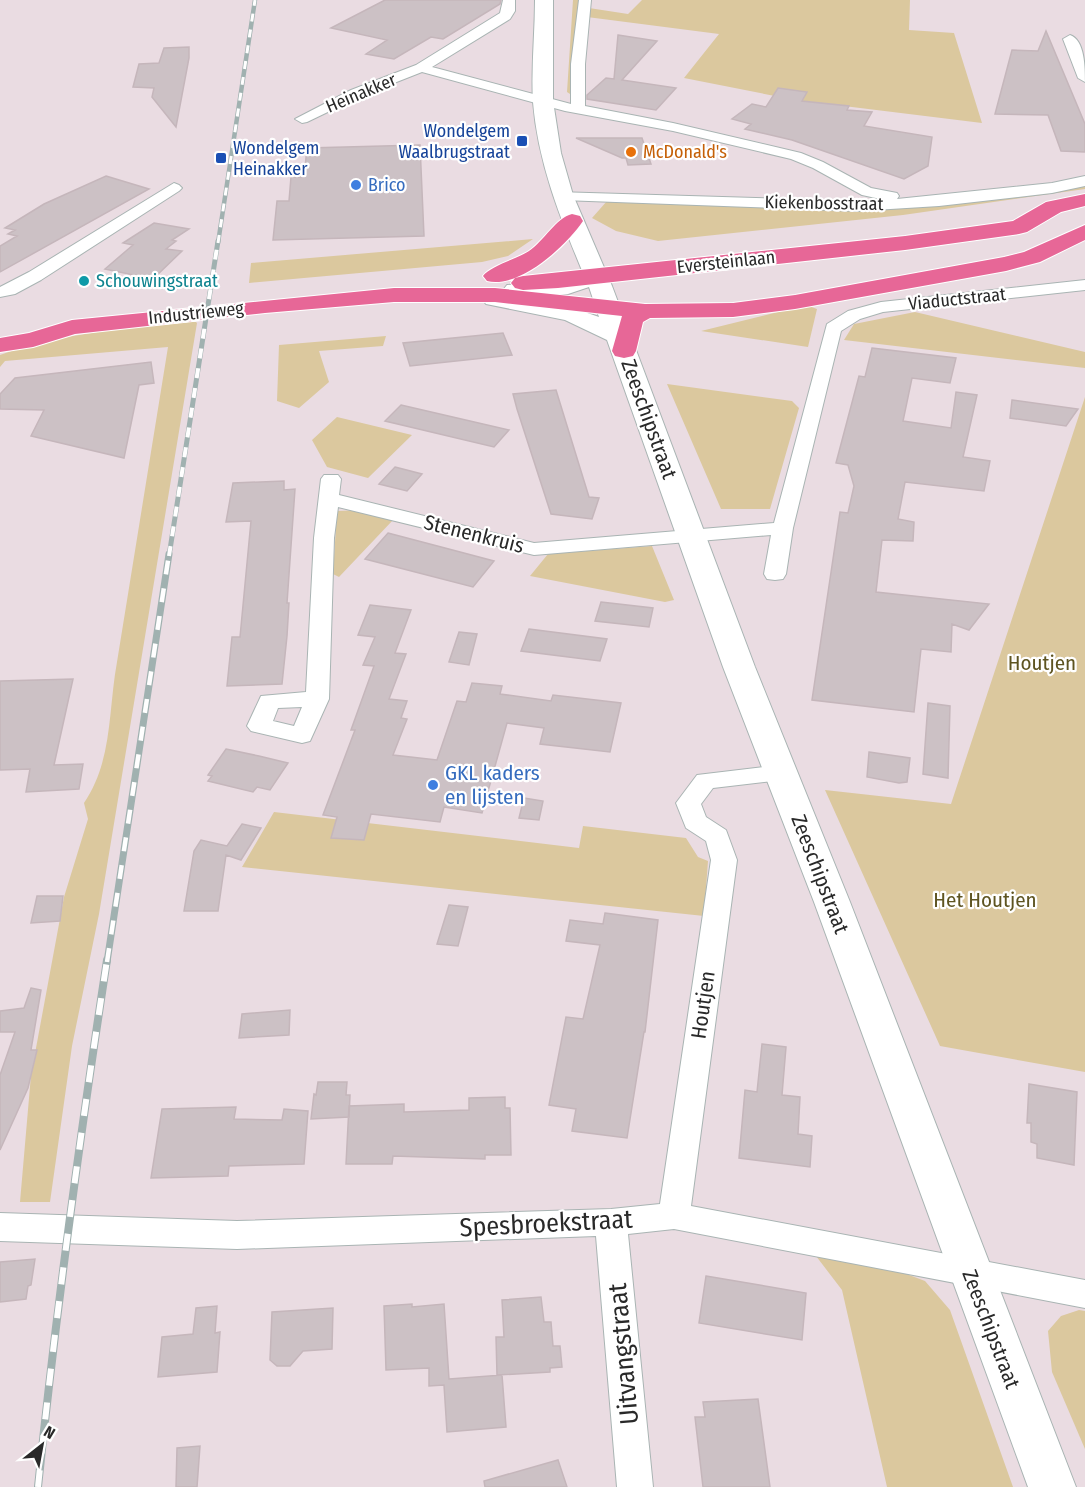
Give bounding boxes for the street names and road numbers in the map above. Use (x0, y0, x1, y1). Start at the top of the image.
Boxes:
street label: Heinakker (322, 68, 400, 118)
street label: Kiekenbosstraat (764, 191, 884, 215)
street label: Eversteinlaan (676, 246, 776, 278)
street label: Viaductstraat (907, 283, 1007, 315)
street label: Industrieweg (147, 297, 245, 329)
street label: Zeeschipstraat (615, 356, 683, 483)
street label: Stenenkruis (421, 509, 527, 559)
street label: Zeeschipstraat (785, 811, 855, 937)
street label: Houtjen (685, 969, 721, 1041)
street label: Spesbroekstraat (459, 1203, 634, 1244)
street label: Zeeschipstraat (956, 1266, 1026, 1392)
street label: Uitvangstraat (602, 1282, 645, 1426)

